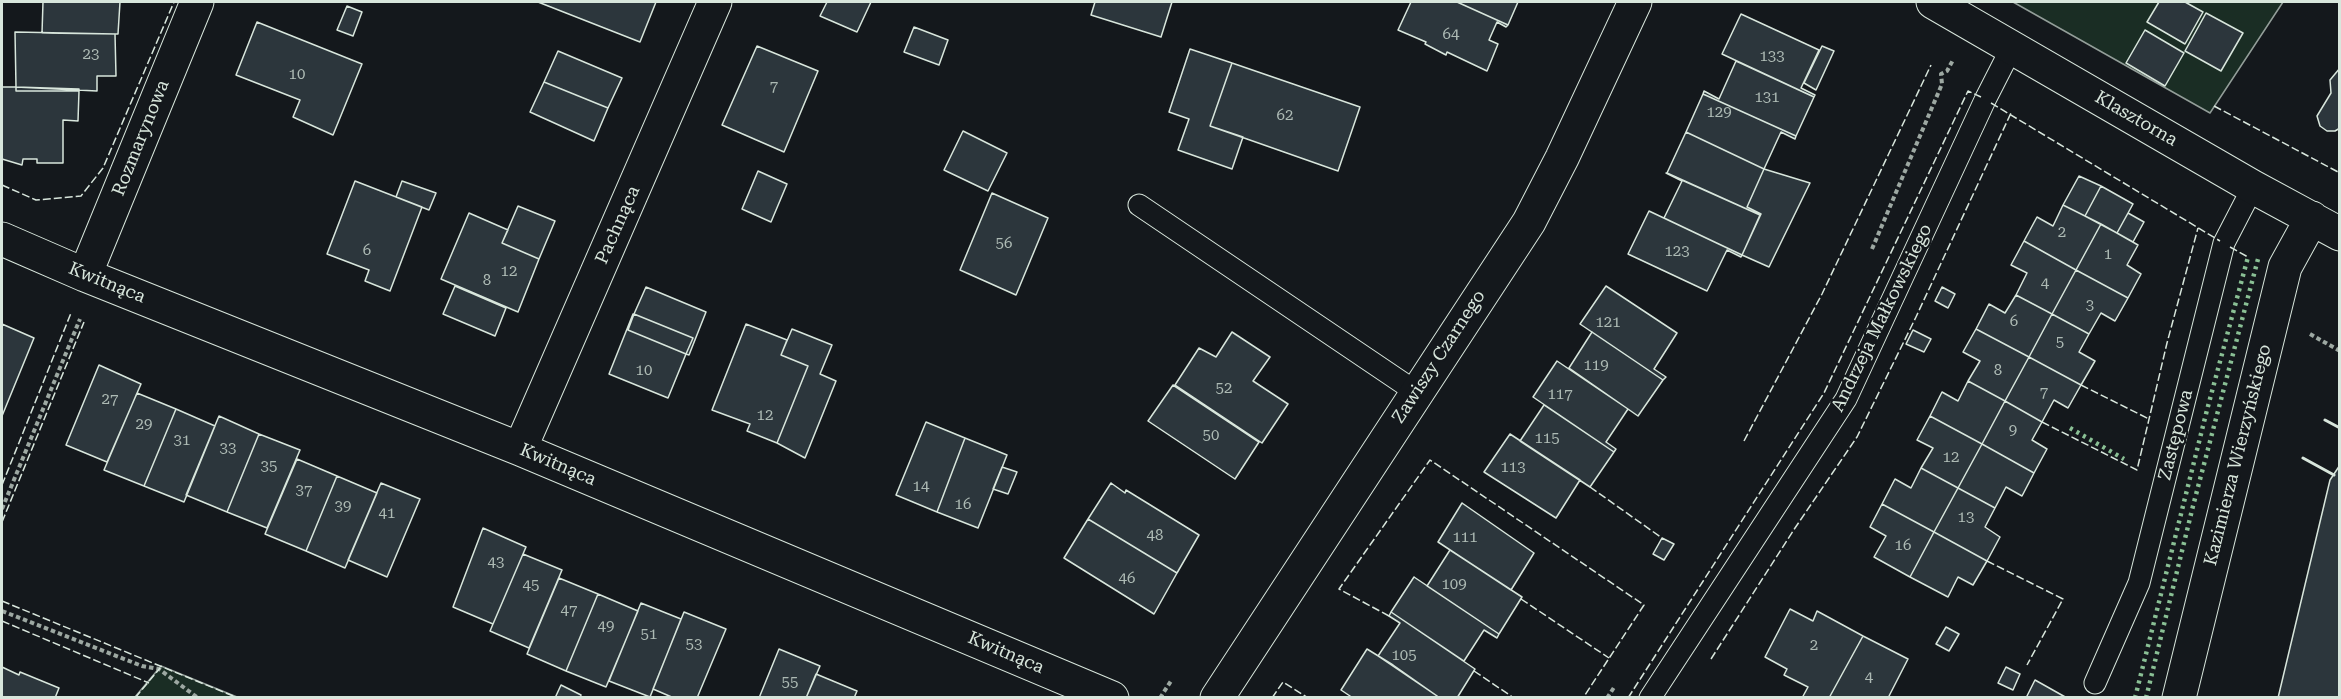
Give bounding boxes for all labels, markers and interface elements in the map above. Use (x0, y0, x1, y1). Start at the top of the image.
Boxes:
house number: 64 (1443, 26, 1459, 44)
house number: 23 (83, 46, 99, 64)
house number: 133 (1759, 48, 1785, 66)
house number: 10 (289, 66, 305, 84)
street label: Rozmarynowa (108, 77, 174, 199)
house number: 7 (770, 78, 778, 96)
street label: Klasztorna (2091, 87, 2181, 151)
house number: 131 (1754, 89, 1780, 107)
house number: 129 (1706, 104, 1732, 122)
house number: 62 (1277, 107, 1293, 125)
street label: Pachnąca (591, 183, 645, 267)
street label: Andrzeja Małkowskiego (1827, 221, 1937, 415)
house number: 2 (2058, 224, 2066, 242)
house number: 56 (996, 235, 1012, 253)
house number: 6 (363, 242, 371, 260)
house number: 123 (1664, 243, 1690, 261)
house number: 1 (2104, 246, 2112, 264)
street label: Kwitnąca (66, 258, 148, 308)
house number: 12 (501, 263, 517, 281)
house number: 8 (483, 272, 491, 290)
house number: 4 (2041, 275, 2049, 293)
street label: Zawiszy Czarnego (1388, 286, 1490, 428)
house number: 3 (2086, 297, 2094, 315)
house number: 6 (2010, 313, 2018, 331)
house number: 121 (1595, 314, 1621, 332)
house number: 5 (2056, 334, 2064, 352)
street label: Kazimierza Wierzyńskiego (2200, 342, 2276, 568)
house number: 119 (1583, 357, 1609, 375)
house number: 10 (636, 362, 652, 380)
house number: 8 (1994, 362, 2002, 380)
house number: 52 (1216, 380, 1232, 398)
house number: 7 (2040, 384, 2048, 402)
house number: 117 (1547, 386, 1573, 404)
street label: Zastępowa (2154, 387, 2198, 483)
house number: 27 (102, 391, 118, 409)
house number: 12 (757, 407, 773, 425)
house number: 29 (136, 416, 152, 434)
house number: 9 (2009, 422, 2017, 440)
house number: 50 (1203, 427, 1219, 445)
house number: 115 (1534, 430, 1560, 448)
house number: 31 (174, 432, 190, 450)
street label: Kwitnąca (517, 439, 599, 491)
house number: 33 (220, 440, 236, 458)
house number: 12 (1943, 449, 1959, 467)
house number: 35 (261, 458, 277, 476)
house number: 113 (1500, 459, 1526, 477)
house number: 14 (913, 478, 929, 496)
house number: 37 (296, 482, 312, 500)
house number: 16 (955, 496, 971, 514)
house number: 39 (335, 498, 351, 516)
house number: 41 (379, 505, 395, 523)
house number: 13 (1958, 509, 1974, 527)
house number: 48 (1147, 527, 1163, 545)
house number: 111 (1452, 529, 1478, 547)
house number: 16 (1895, 537, 1911, 555)
house number: 43 (488, 554, 504, 572)
house number: 46 (1119, 570, 1135, 588)
house number: 109 (1441, 576, 1467, 594)
house number: 45 (523, 577, 539, 595)
house number: 47 (561, 602, 577, 620)
house number: 49 (598, 618, 614, 636)
house number: 51 (641, 626, 657, 644)
street label: Kwitnąca (965, 627, 1047, 679)
house number: 53 (686, 636, 702, 654)
house number: 2 (1810, 637, 1818, 655)
house number: 105 (1391, 647, 1417, 665)
house number: 4 (1865, 669, 1873, 687)
house number: 55 (782, 674, 798, 692)

